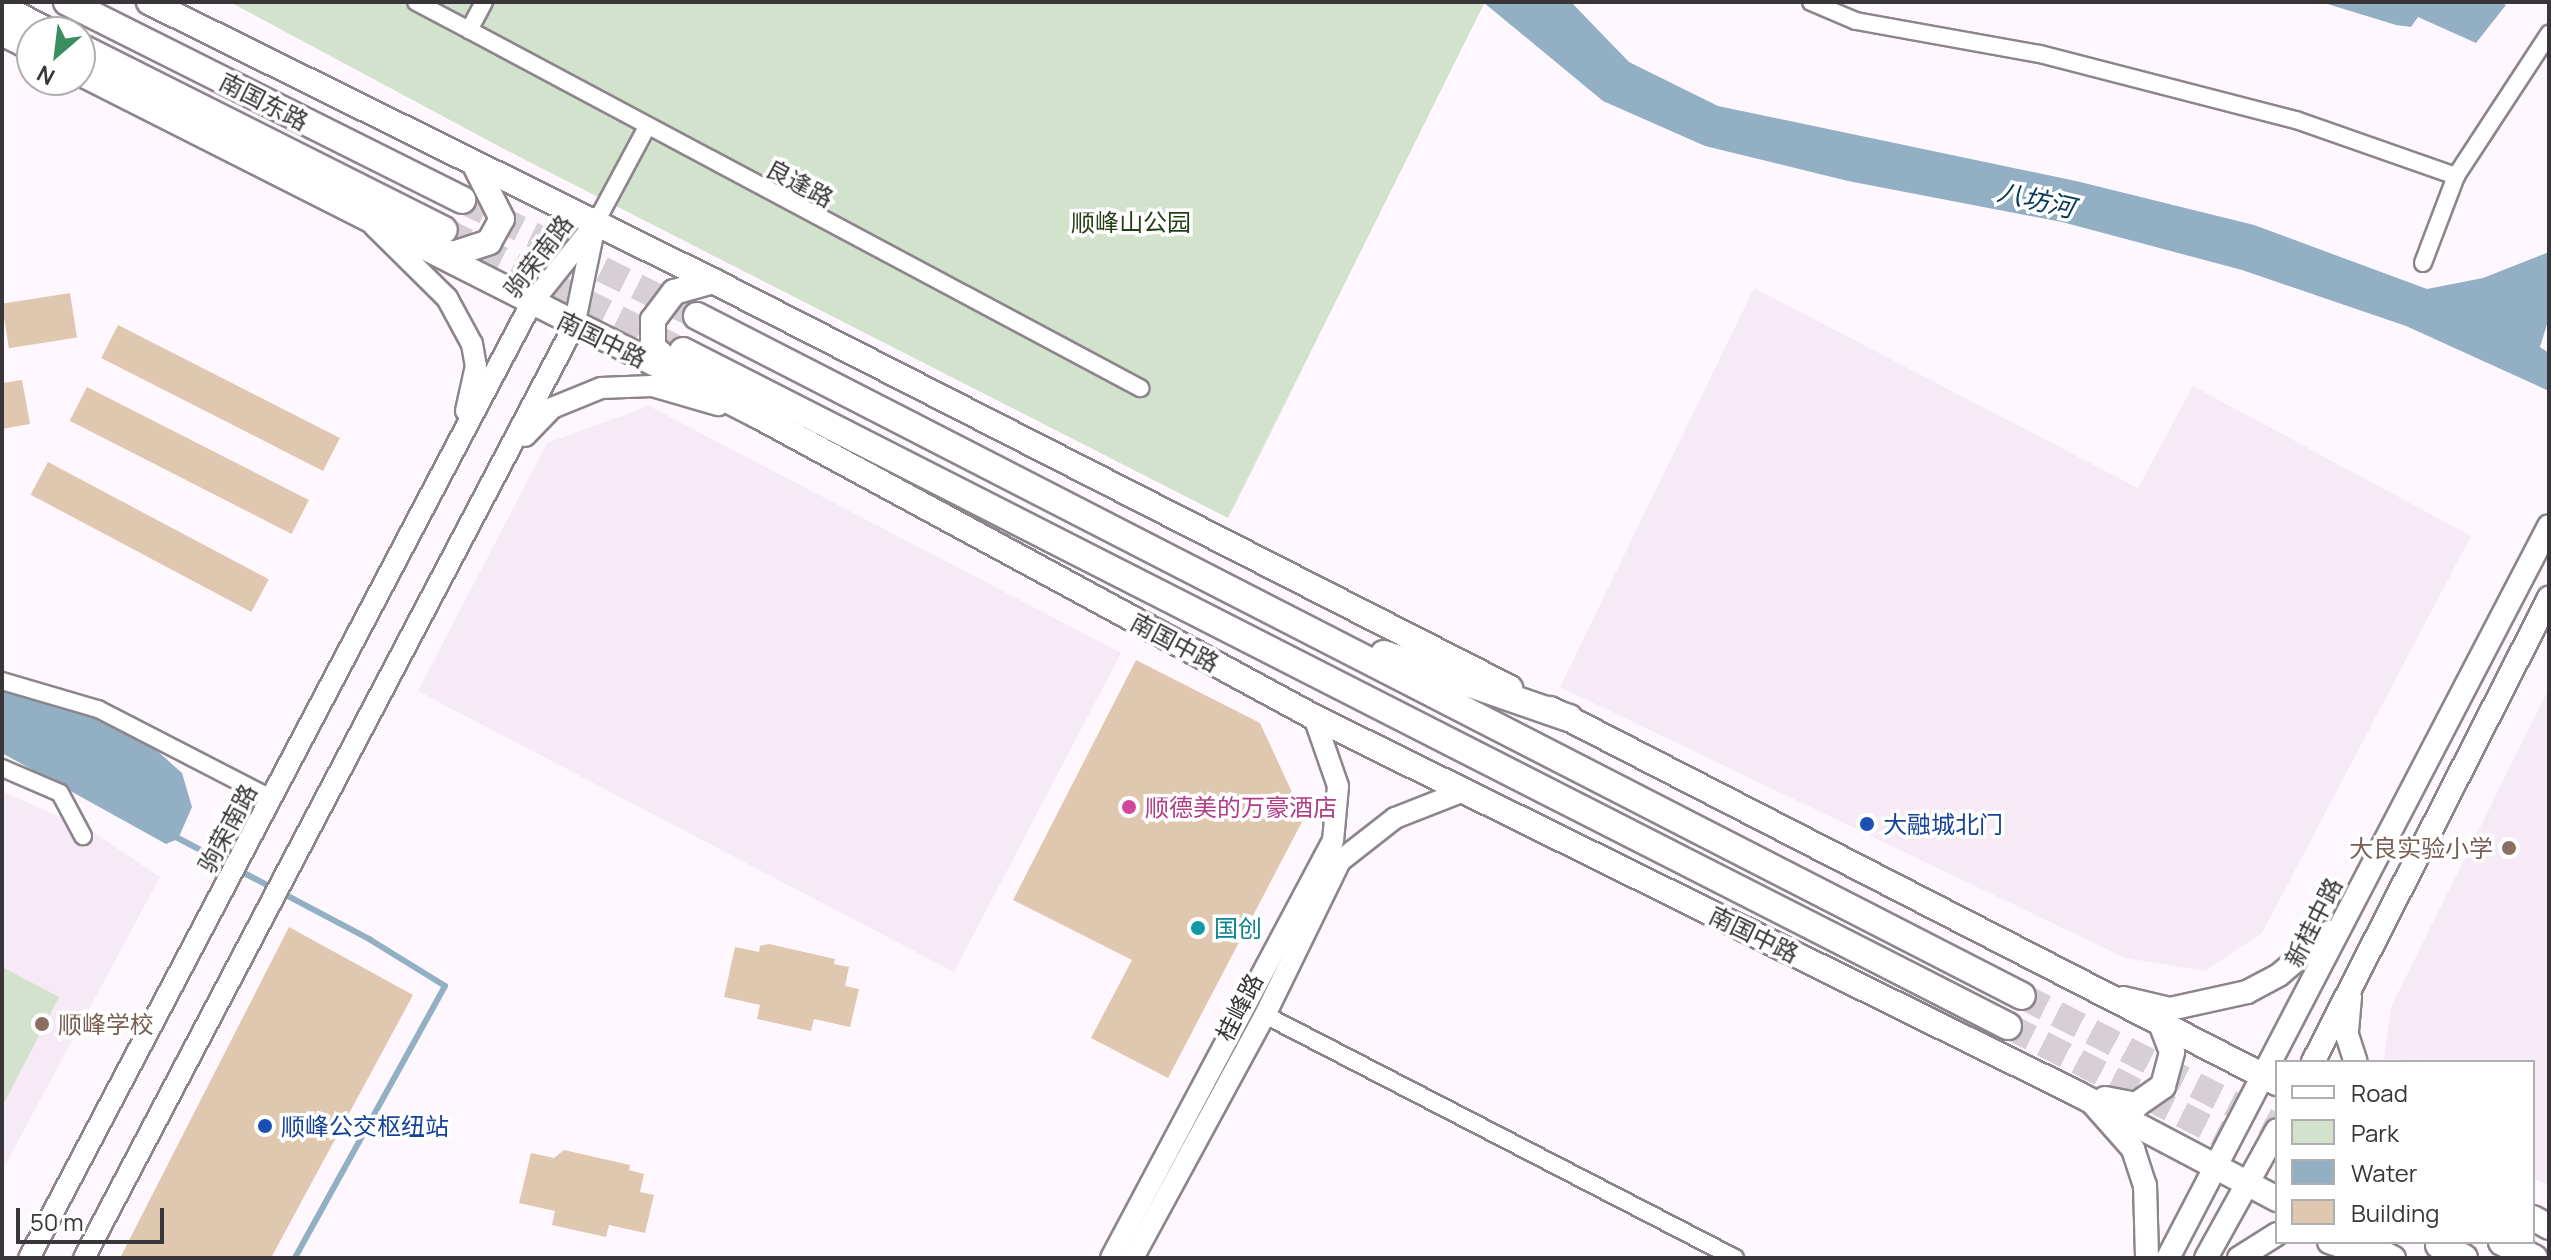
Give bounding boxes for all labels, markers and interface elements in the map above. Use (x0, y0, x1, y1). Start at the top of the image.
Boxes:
north arrow (16, 16, 96, 96)
text: N (32, 58, 60, 92)
street label: 南国东路 (215, 66, 313, 136)
street label: 良逢路 (761, 153, 839, 213)
water label: 八坊河 (1994, 176, 2078, 224)
park label: 顺峰山公园 (1071, 208, 1191, 236)
street label: 驹荣南路 (498, 209, 578, 303)
street label: 南国中路 (553, 305, 651, 373)
street label: 南国中路 (1126, 607, 1224, 677)
street label: 驹荣南路 (192, 779, 262, 877)
place label: 顺德美的万豪酒店 (1145, 793, 1337, 821)
marker: 顺德美的万豪酒店 (1120, 798, 1138, 816)
place label: 大融城北门 (1883, 810, 2003, 838)
marker: 大融城北门 (1858, 815, 1876, 833)
place label: 大良实验小学 (2349, 834, 2493, 862)
marker: 大良实验小学 (2500, 839, 2518, 857)
street label: 新桂中路 (2278, 873, 2348, 971)
street label: 南国中路 (1705, 900, 1803, 968)
place label: 国创 (1214, 914, 1262, 942)
marker: 国创 (1189, 919, 1207, 937)
street label: 桂峰路 (1210, 968, 1268, 1046)
place label: 顺峰学校 (58, 1010, 154, 1038)
marker: 顺峰学校 (33, 1015, 51, 1033)
legend (2275, 1060, 2535, 1244)
text: Road (2351, 1076, 2408, 1109)
place label: 顺峰公交枢纽站 (281, 1112, 449, 1140)
text: Park (2351, 1116, 2399, 1149)
marker: 顺峰公交枢纽站 (256, 1117, 274, 1135)
text: Water (2351, 1156, 2418, 1189)
scale bar (20, 1192, 168, 1242)
text: Building (2351, 1196, 2439, 1229)
text: 50 m (30, 1205, 84, 1238)

